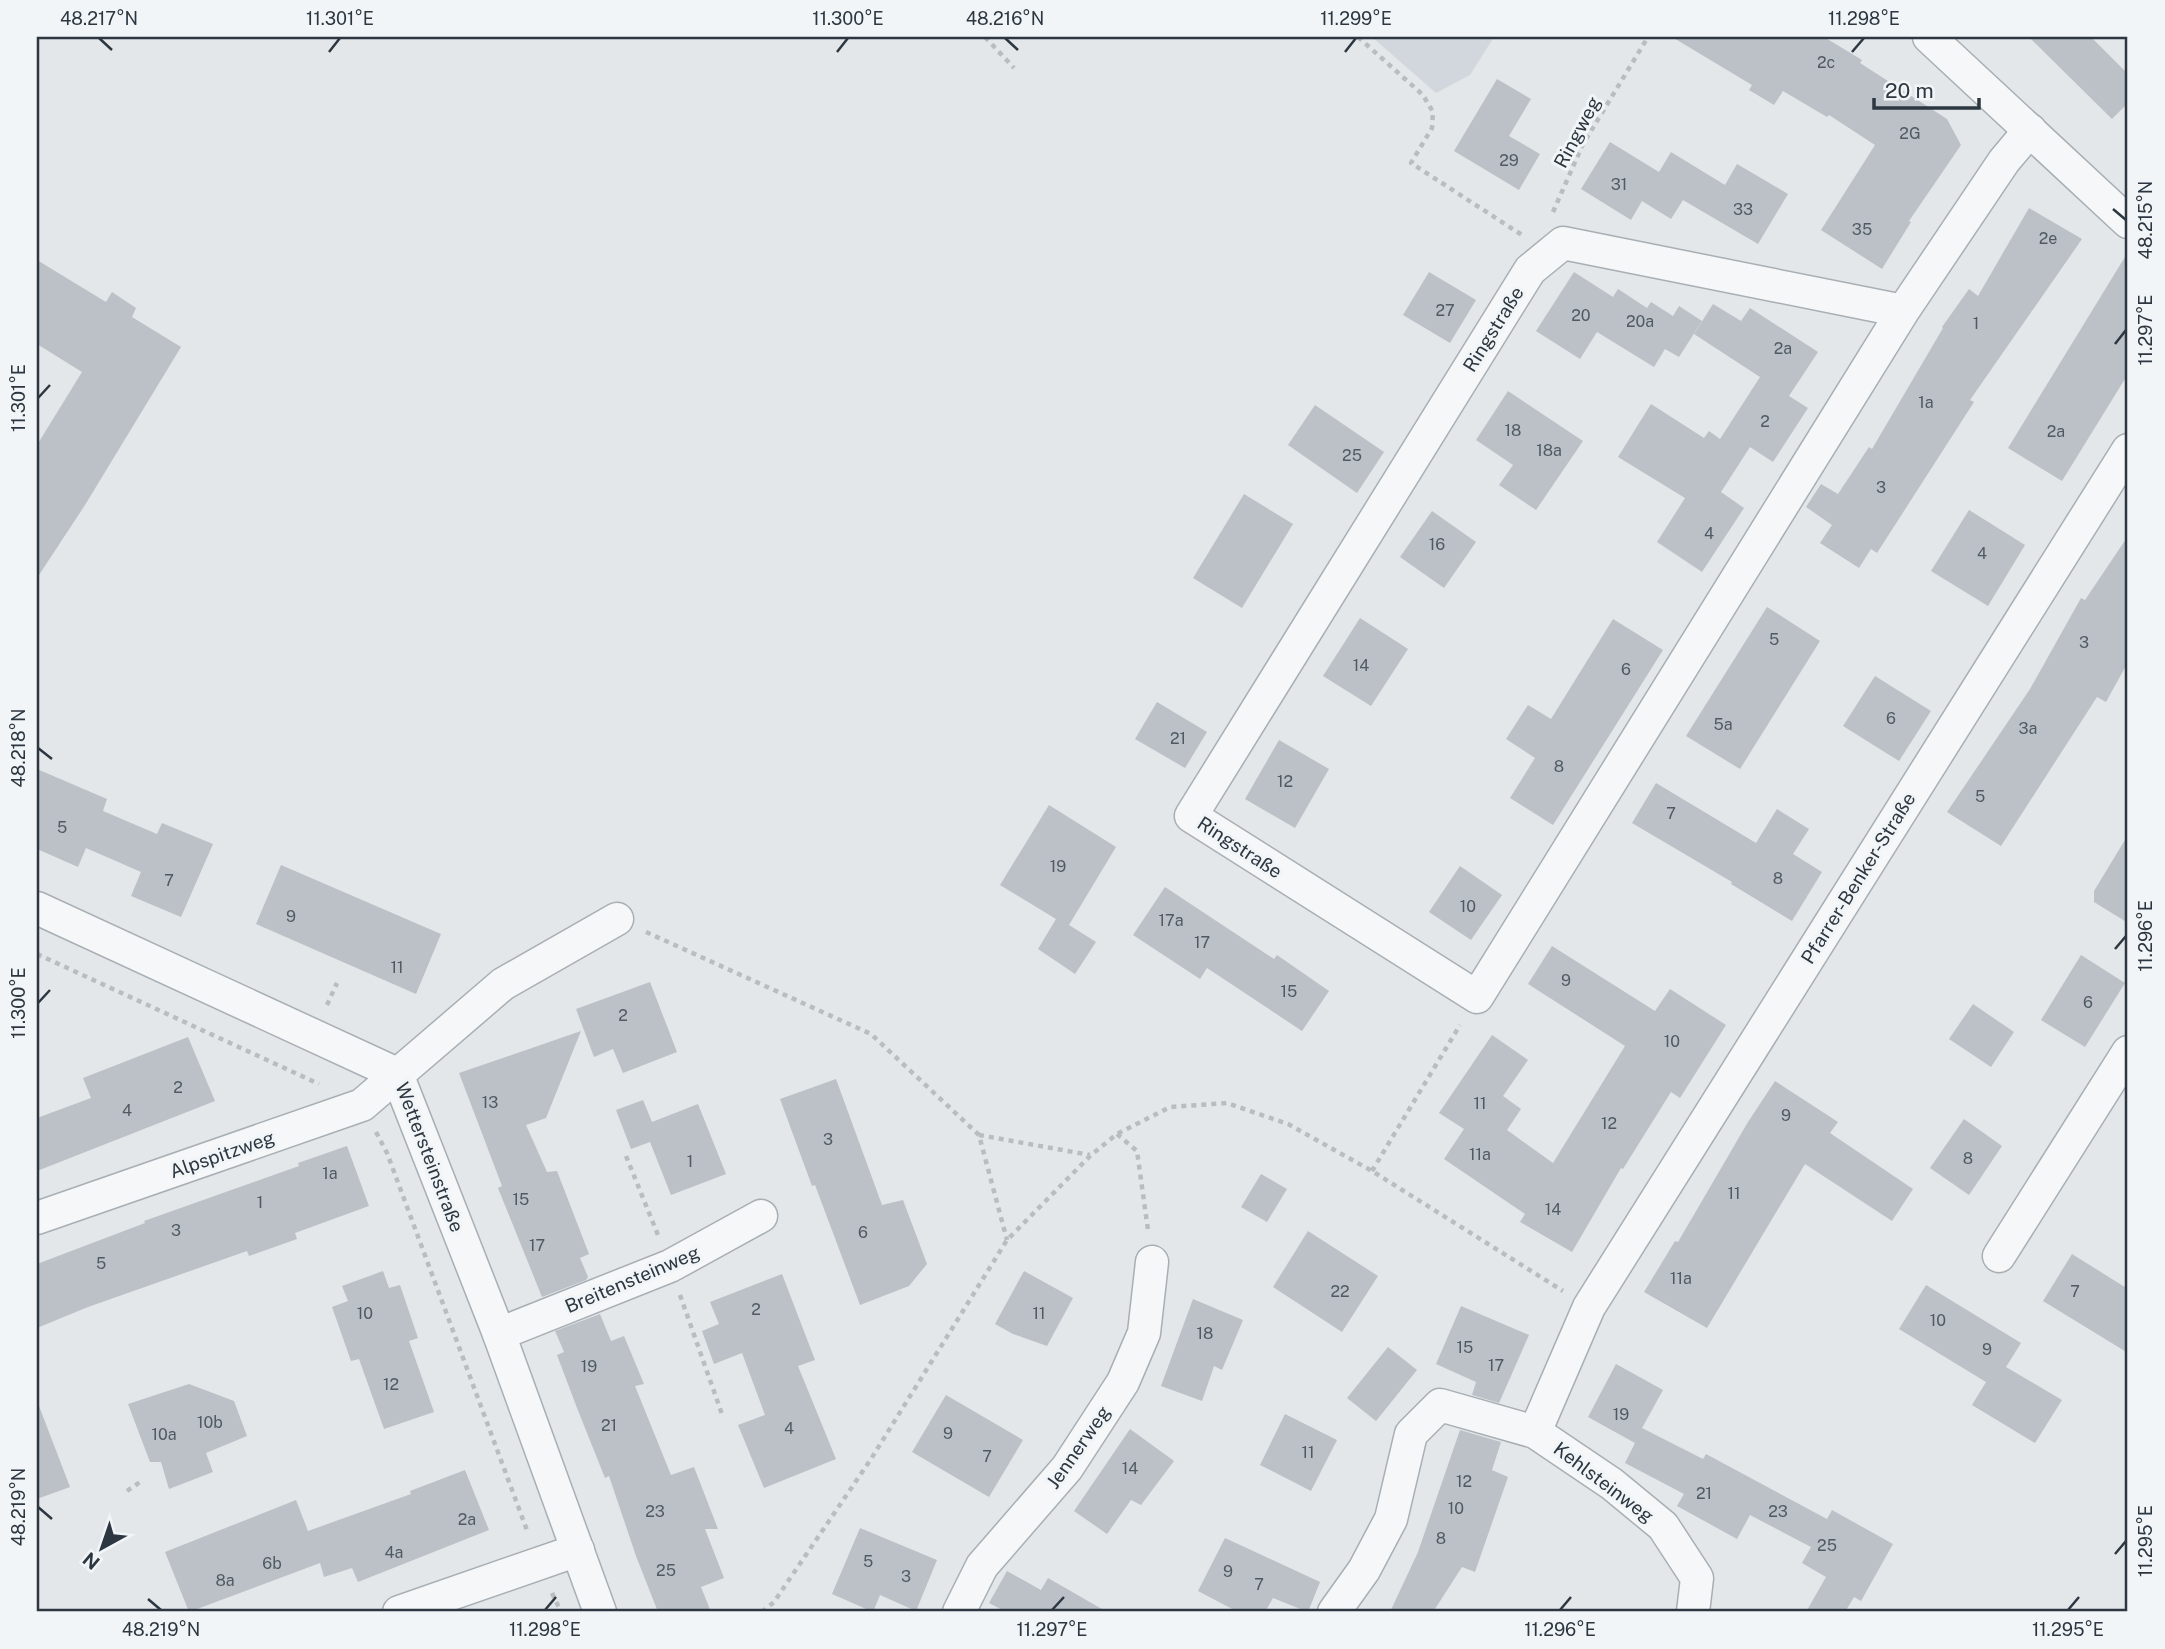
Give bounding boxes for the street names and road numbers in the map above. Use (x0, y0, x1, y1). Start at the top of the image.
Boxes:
street label: Ringweg (1549, 92, 1605, 171)
street label: Ringstraße (1458, 282, 1528, 376)
street label: Pfarrer-Benker-Straße (1796, 788, 1920, 968)
street label: Ringstraße (1194, 812, 1286, 882)
street label: Wettersteinstraße (391, 1079, 469, 1235)
street label: Alpspitzweg (167, 1126, 278, 1182)
street label: Breitensteinweg (561, 1241, 703, 1317)
street label: Jennerweg (1042, 1401, 1115, 1492)
street label: Kehlsteinweg (1550, 1437, 1658, 1527)

